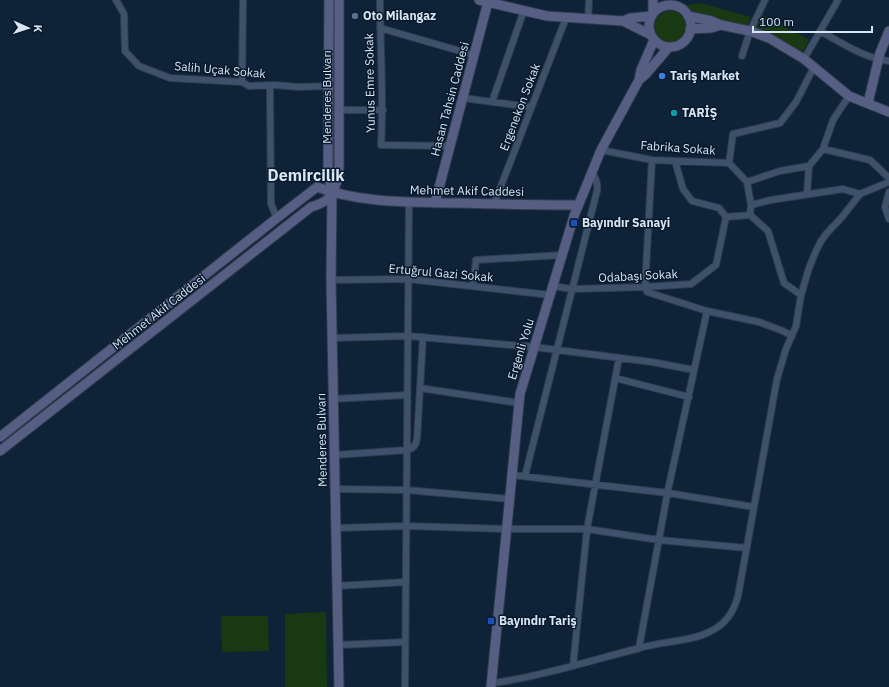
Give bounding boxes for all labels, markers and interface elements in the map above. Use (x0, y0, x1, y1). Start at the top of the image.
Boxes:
north arrow (8, 8, 48, 48)
place label: Oto Milangaz (363, 8, 436, 23)
scale bar (753, 8, 872, 34)
marker: Oto Milangaz (350, 11, 360, 21)
text: 100 m (759, 14, 794, 29)
text: K (31, 24, 45, 33)
street label: Yunus Emre Sokak (361, 32, 378, 133)
street label: Hasan Tahsin Caddesi (427, 40, 472, 158)
street label: Menderes Bulvarı (319, 50, 334, 144)
street label: Salih Uçak Sokak (174, 58, 267, 81)
street label: Ergenekon Sokak (496, 60, 543, 153)
place label: Tariş Market (670, 68, 740, 83)
marker: Tariş Market (657, 71, 667, 81)
place label: TARİŞ (682, 105, 717, 120)
marker: TARİŞ (669, 108, 679, 118)
street label: Fabrika Sokak (640, 137, 717, 158)
district label: Demircilik (268, 165, 345, 185)
street label: Mehmet Akif Caddesi (410, 182, 524, 199)
place label: Bayındır Sanayi (582, 215, 670, 230)
marker: Bayındır Sanayi (569, 218, 579, 228)
street label: Ertuğrul Gazi Sokak (388, 260, 495, 285)
street label: Odabaşı Sokak (598, 266, 679, 285)
street label: Mehmet Akif Caddesi (109, 271, 208, 353)
street label: Ergenli Yolu (504, 316, 537, 381)
street label: Menderes Bulvarı (313, 393, 330, 487)
place label: Bayındır Tariş (499, 613, 576, 628)
marker: Bayındır Tariş (486, 616, 496, 626)

